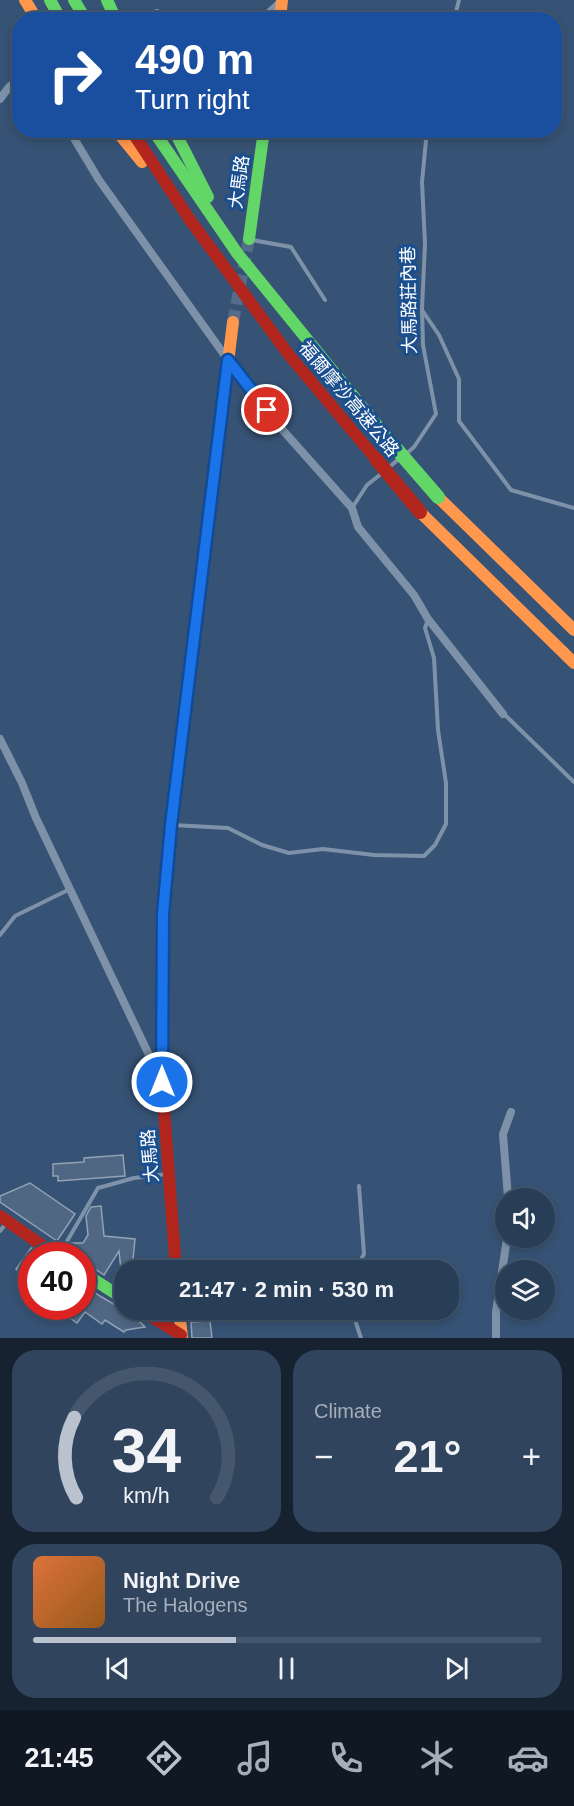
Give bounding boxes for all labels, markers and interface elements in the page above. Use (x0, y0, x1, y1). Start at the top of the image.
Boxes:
icon: right (36, 36, 114, 114)
text: 490 m (135, 36, 254, 83)
text: Turn right (135, 85, 250, 115)
street label: 大馬路 (225, 154, 253, 210)
street label: 大馬路莊內巷 (398, 246, 420, 354)
street label: 福爾摩沙高速公路 (295, 337, 403, 461)
pin (241, 384, 292, 435)
icon: arrive (250, 393, 283, 426)
position arrow (130, 1050, 194, 1114)
street label: 大馬路 (138, 1128, 162, 1184)
map controls (495, 1188, 555, 1320)
button: sound (495, 1188, 555, 1248)
speed limit sign: 40 (18, 1242, 96, 1320)
button: layers (495, 1260, 555, 1320)
text: 21:47 · 2 min · 530 m (179, 1277, 394, 1302)
text: Climate (314, 1400, 382, 1422)
text: 34 (112, 1416, 181, 1485)
text: 21° (393, 1431, 462, 1482)
text: − (314, 1438, 333, 1475)
text: + (522, 1438, 541, 1475)
text: km/h (123, 1484, 170, 1508)
text: Night Drive (123, 1568, 240, 1593)
text: The Halogens (123, 1594, 248, 1616)
icon: previous (101, 1652, 134, 1685)
icon: pause (270, 1652, 303, 1685)
icon: next (440, 1652, 473, 1685)
icon: directions (143, 1737, 185, 1779)
icon: music (234, 1737, 276, 1779)
icon: phone (325, 1737, 367, 1779)
icon: climate (416, 1737, 458, 1779)
icon: car (507, 1737, 549, 1779)
text: 21:45 (25, 1743, 94, 1773)

